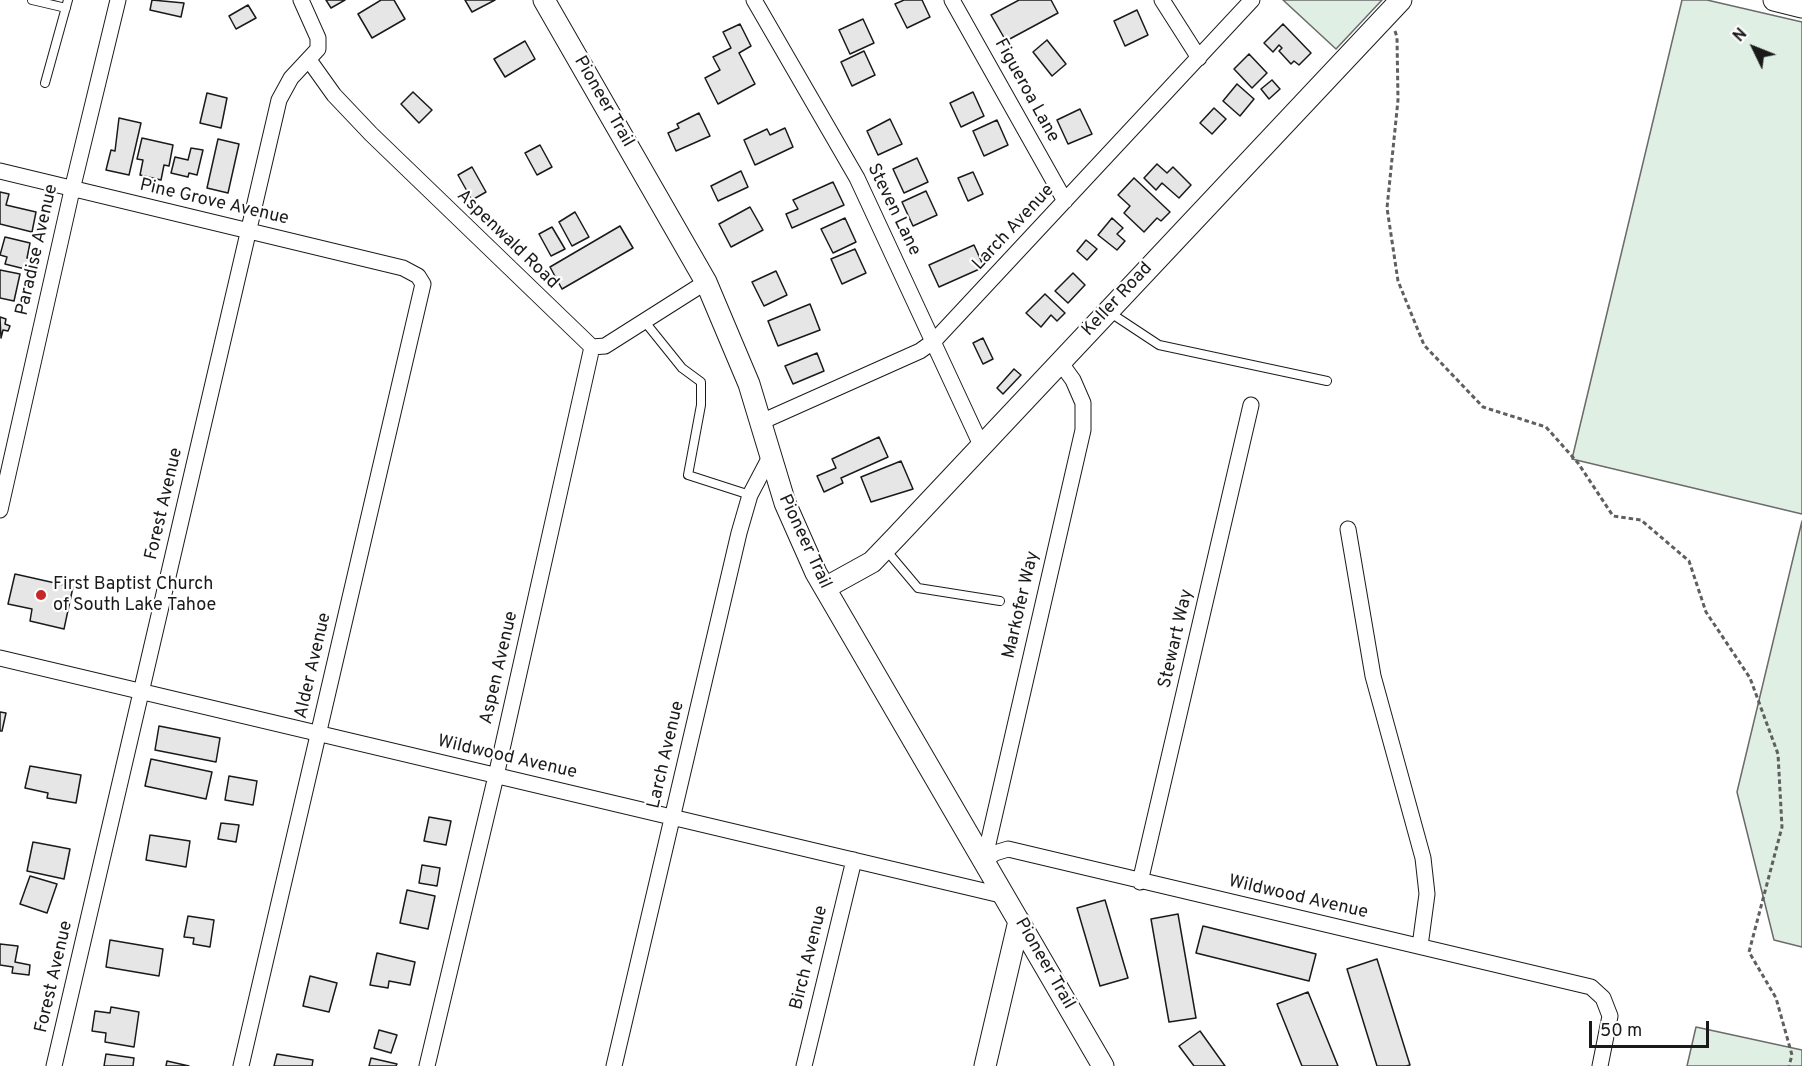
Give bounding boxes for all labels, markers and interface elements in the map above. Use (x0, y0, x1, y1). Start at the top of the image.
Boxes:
north arrow (1724, 18, 1784, 78)
text: N (1730, 25, 1752, 47)
street label: Figueroa Lane (989, 35, 1063, 147)
street label: Pioneer Trail (568, 53, 638, 151)
street label: Steven Lane (861, 160, 925, 260)
street label: Pine Grove Avenue (137, 175, 291, 231)
street label: Larch Avenue (969, 180, 1059, 276)
street label: Paradise Avenue (12, 182, 64, 318)
street label: Aspenwald Road (451, 186, 563, 294)
street label: Keller Road (1078, 259, 1158, 341)
street label: Forest Avenue (142, 446, 188, 562)
street label: Pioneer Trail (773, 491, 835, 593)
street label: Markofer Way (999, 549, 1045, 661)
place label: First Baptist Church of South Lake Tahoe (53, 574, 216, 616)
street label: Stewart Way (1155, 587, 1199, 691)
marker: First Baptist Church of South Lake Tahoe (34, 588, 48, 602)
street label: Aspen Avenue (476, 609, 524, 727)
street label: Alder Avenue (291, 611, 337, 721)
street label: Larch Avenue (644, 699, 690, 811)
street label: Wildwood Avenue (435, 731, 579, 785)
street label: Wildwood Avenue (1226, 871, 1370, 925)
street label: Birch Avenue (787, 904, 833, 1012)
street label: Pioneer Trail (1009, 915, 1079, 1013)
street label: Forest Avenue (32, 919, 78, 1035)
scale bar (1592, 1009, 1712, 1047)
text: 50 m (1600, 1020, 1642, 1043)

